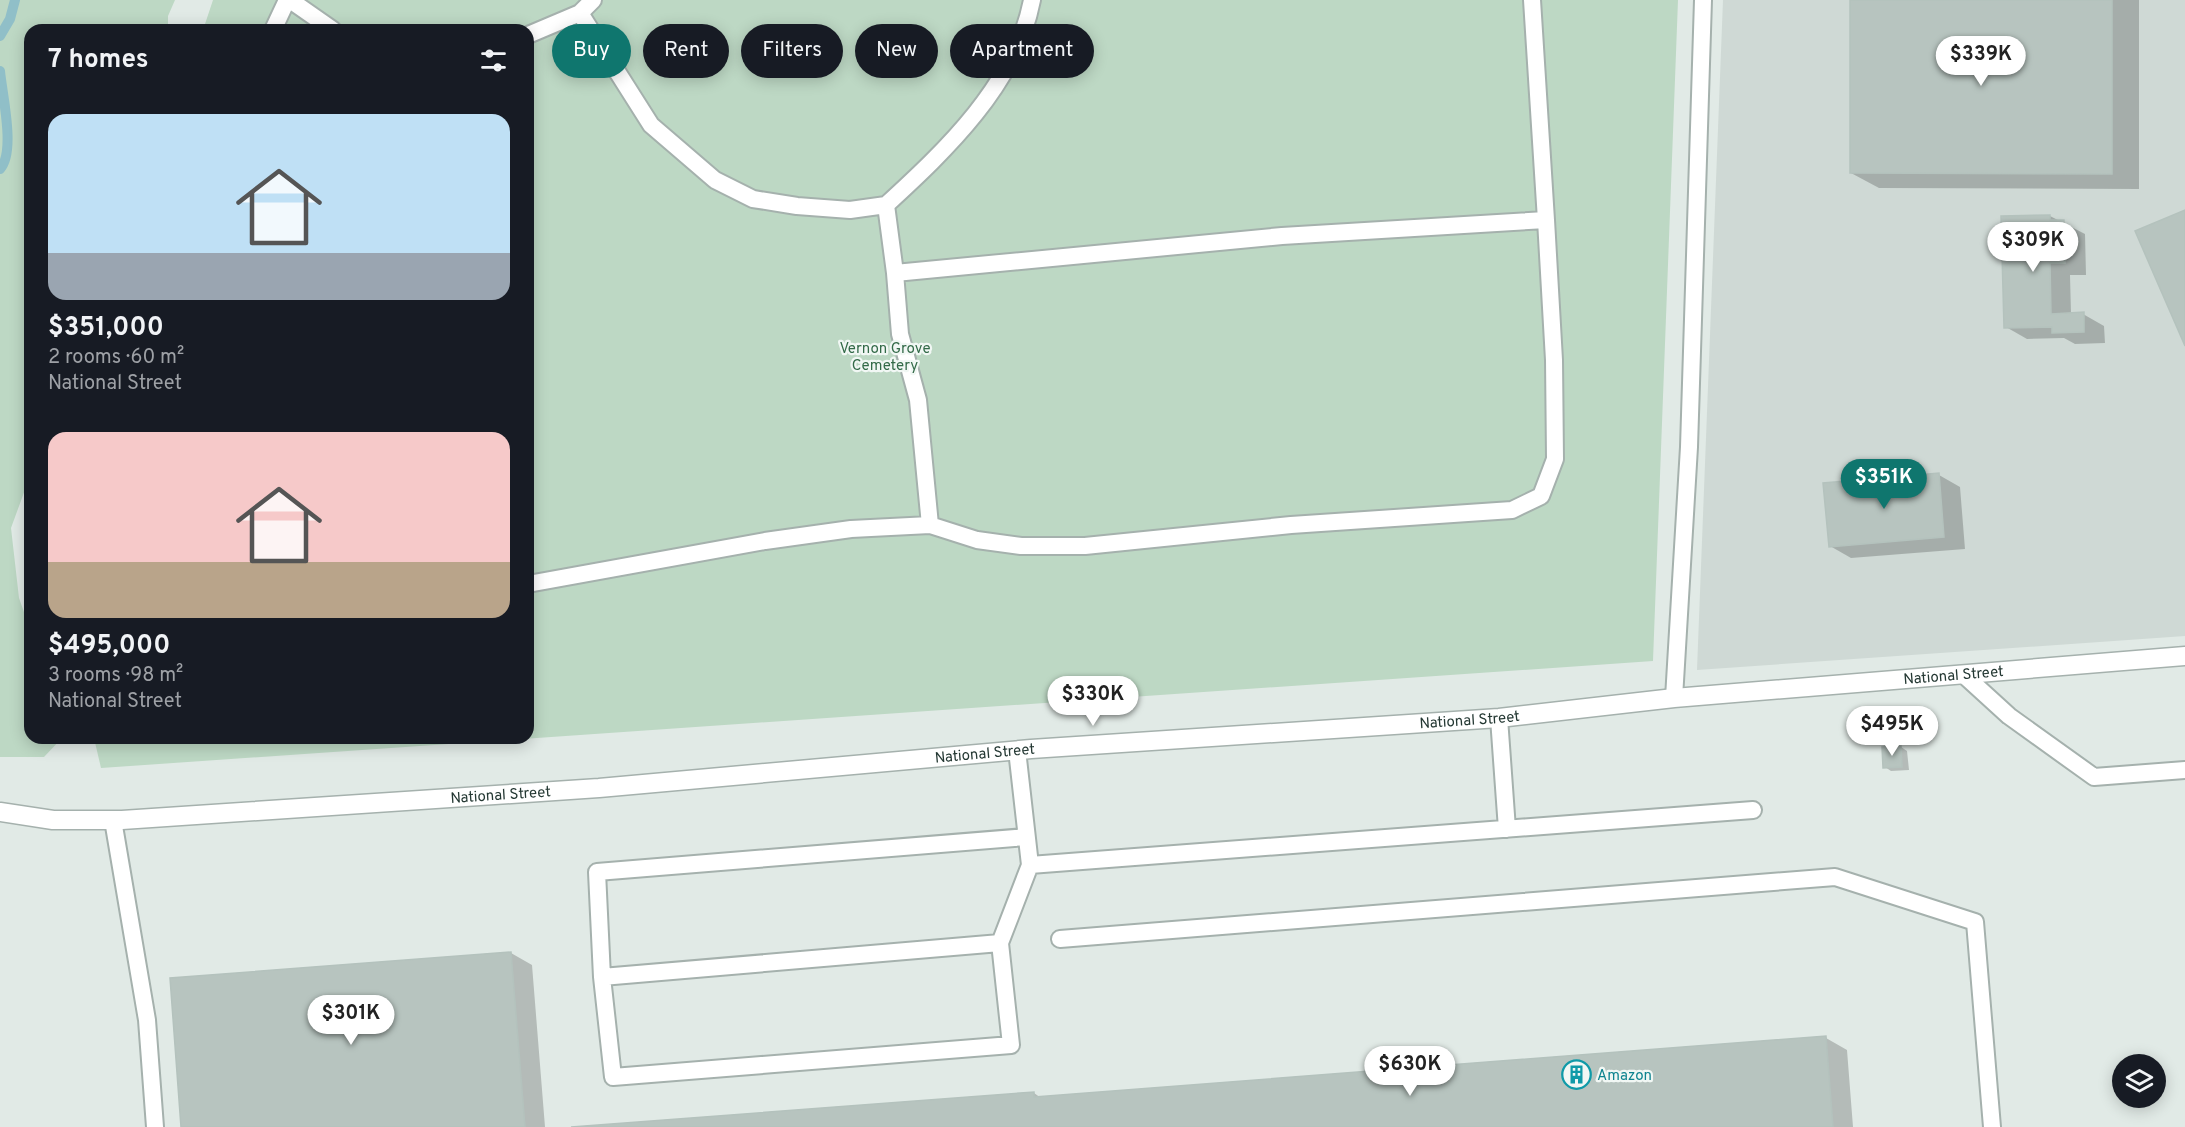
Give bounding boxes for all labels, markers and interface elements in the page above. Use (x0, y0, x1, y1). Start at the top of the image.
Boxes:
chip: Buy (552, 24, 631, 78)
chip: Rent (643, 24, 729, 78)
chip: Filters (741, 24, 843, 78)
chip: New (855, 24, 938, 78)
chip: Apartment (950, 24, 1094, 78)
pin: $339K (1939, 36, 2023, 87)
text: $339K (1950, 42, 2012, 68)
text: 7 homes (48, 44, 148, 77)
icon: filters (477, 44, 510, 77)
icon: home (225, 153, 333, 261)
pin: $309K (1991, 222, 2075, 273)
text: $309K (2001, 228, 2065, 254)
text: $351,000 (48, 312, 164, 345)
park label: Vernon Grove Cemetery (839, 340, 931, 376)
text: 2 rooms · 60 m² (48, 345, 184, 371)
text: National Street (48, 371, 182, 397)
pin: $351K (1842, 459, 1926, 510)
text: $351K (1855, 465, 1913, 491)
icon: home (225, 471, 333, 579)
text: $495,000 (48, 630, 170, 663)
text: 3 rooms · 98 m² (48, 663, 183, 689)
street label: National Street (1903, 663, 2004, 690)
pin: $330K (1051, 676, 1135, 727)
text: $330K (1061, 682, 1125, 708)
text: National Street (48, 689, 182, 715)
pin: $495K (1850, 706, 1934, 757)
street label: National Street (1419, 708, 1521, 734)
text: $495K (1860, 712, 1924, 738)
street label: National Street (934, 741, 1036, 769)
street label: National Street (450, 783, 551, 809)
pin: $301K (309, 995, 393, 1046)
text: $301K (321, 1001, 381, 1027)
pin: $630K (1368, 1046, 1452, 1097)
text: $630K (1378, 1052, 1442, 1078)
map controls (2112, 1054, 2166, 1108)
button: layers (2112, 1054, 2166, 1108)
building icon: Amazon (1560, 1059, 1592, 1091)
place label: Amazon (1597, 1067, 1652, 1086)

